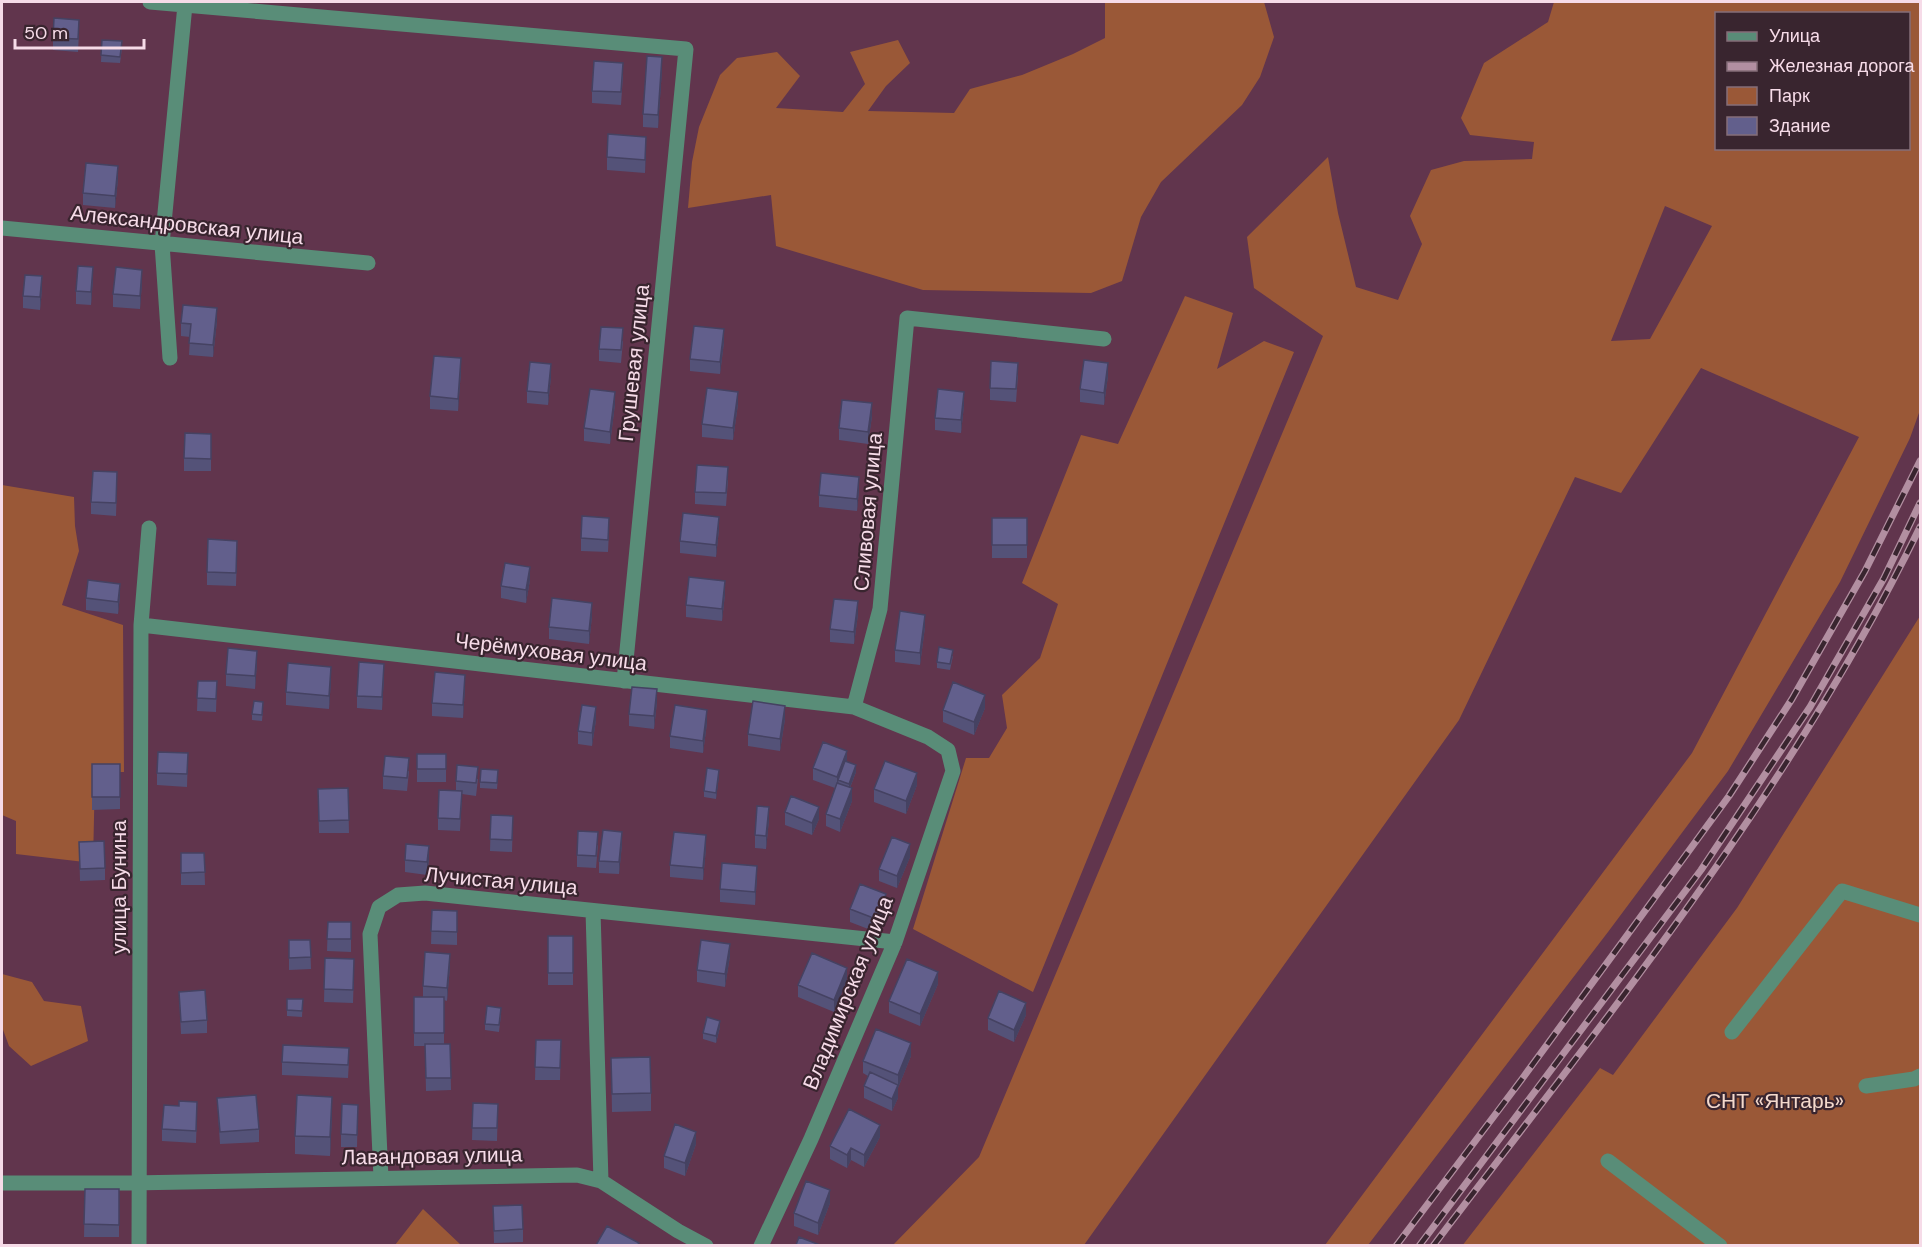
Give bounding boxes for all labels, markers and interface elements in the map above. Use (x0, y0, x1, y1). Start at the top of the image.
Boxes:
scale bar (15, 12, 144, 50)
legend (1715, 12, 1910, 150)
text: 50 m (24, 21, 68, 45)
text: Улица (1769, 24, 1821, 48)
text: Железная дорога (1769, 54, 1915, 78)
text: Парк (1769, 84, 1810, 108)
text: Здание (1769, 114, 1830, 138)
street label: Александровская улица (69, 199, 305, 251)
street label: Грушевая улица (612, 283, 656, 443)
street label: Сливовая улица (847, 431, 889, 592)
street label: Черёмуховая улица (453, 626, 649, 678)
street label: улица Бунина (105, 820, 133, 954)
street label: Лучистая улица (423, 860, 579, 902)
street label: Владимирская улица (796, 892, 900, 1094)
park label: СНТ «Янтарь» (1706, 1087, 1844, 1115)
street label: Лавандовая улица (341, 1140, 523, 1172)

